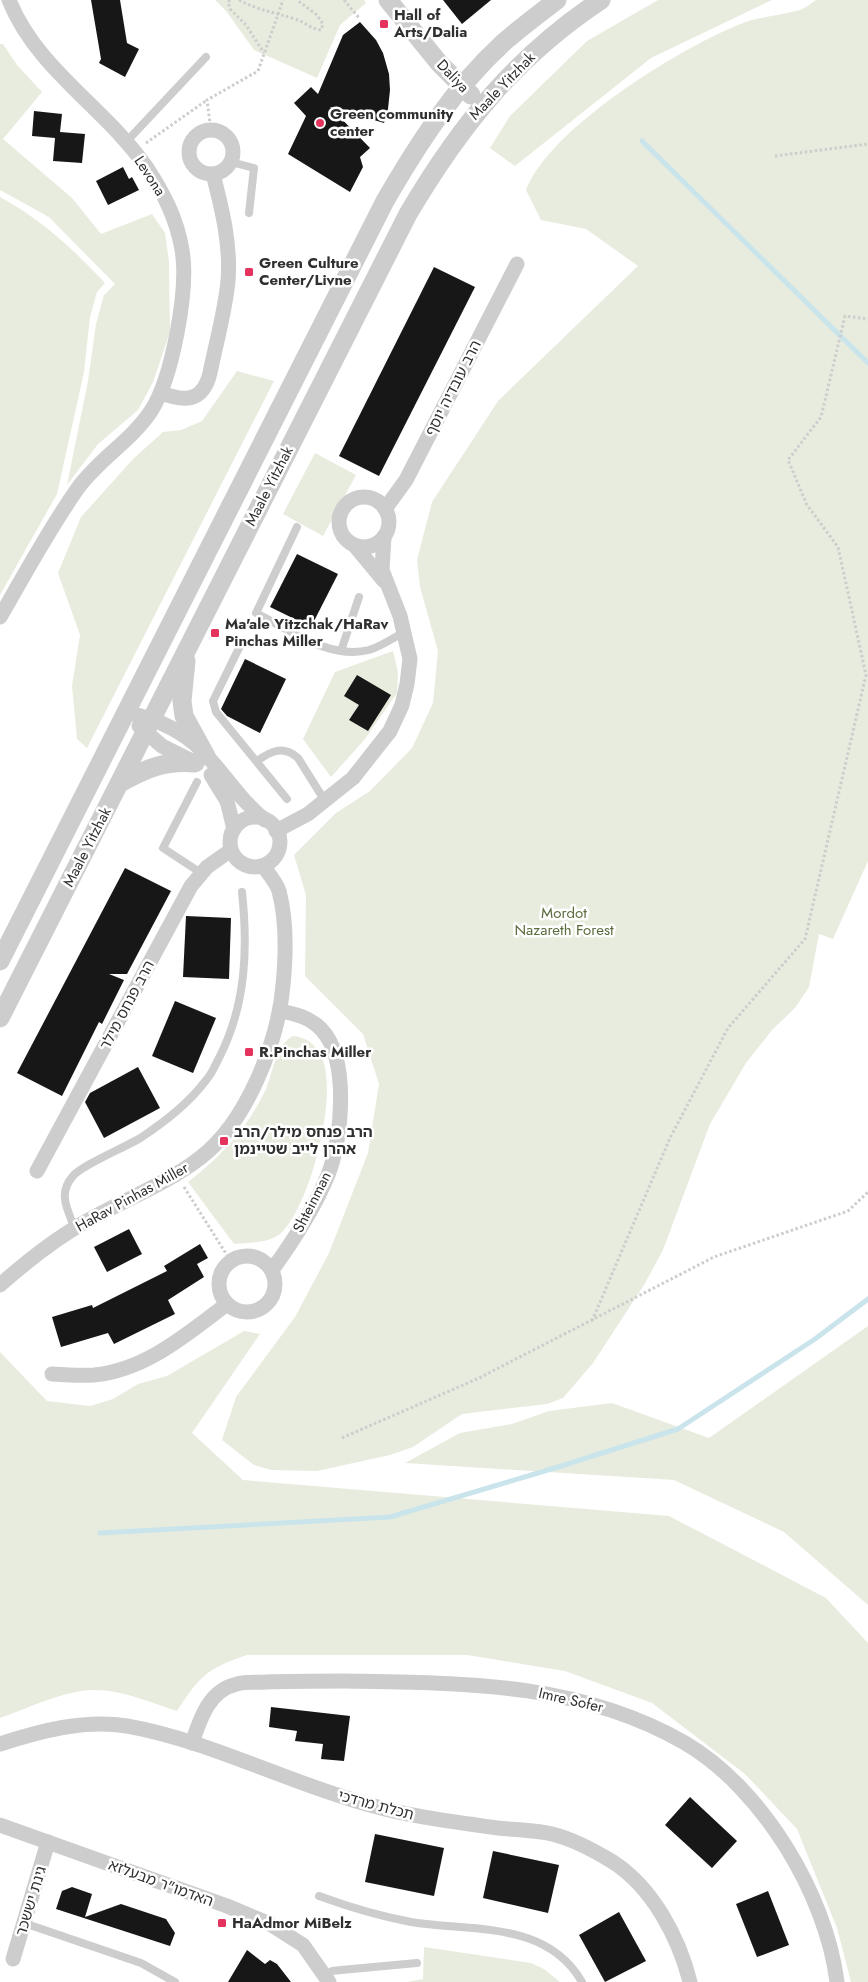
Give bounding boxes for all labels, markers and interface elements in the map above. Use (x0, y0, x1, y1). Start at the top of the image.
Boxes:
place label: Hall of Arts/Dalia (393, 4, 467, 43)
marker: Hall of Arts/Dalia (378, 18, 390, 30)
street label: Maale Yitzhak (464, 47, 540, 125)
street label: Daliya (432, 54, 474, 98)
place label: Green community center (330, 103, 453, 142)
marker: Green community center (314, 117, 326, 129)
street label: Levona (129, 152, 171, 200)
place label: Green Culture Center/Livne (259, 252, 359, 291)
marker: Green Culture Center/Livne (243, 266, 255, 278)
street label: הרב עובדיה יוסף (419, 336, 487, 440)
street label: Maale Yitzhak (240, 442, 299, 530)
place label: Ma'ale Yitzchak/HaRav Pinchas Miller (225, 613, 389, 652)
marker: Ma'ale Yitzchak/HaRav Pinchas Miller (209, 627, 221, 639)
street label: Maale Yitzhak (58, 803, 117, 891)
park label: Mordot Nazareth Forest (514, 902, 614, 941)
street label: הרב פנחס מילר (94, 956, 160, 1054)
place label: R.Pinchas Miller (259, 1041, 372, 1063)
marker: R.Pinchas Miller (243, 1046, 255, 1058)
place label: הרב פנחס מילר/הרב אהרן לייב שטיינמן (234, 1121, 373, 1160)
marker: הרב פנחס מילר/הרב אהרן לייב שטיינמן (218, 1135, 230, 1147)
street label: HaRav Pinhas Miller (72, 1156, 193, 1237)
street label: Shteinman (287, 1168, 337, 1236)
street label: Imre Sofer (536, 1682, 607, 1718)
street label: תכלת מרדכי (336, 1784, 416, 1826)
street label: האדמו"ר מבעלזא (105, 1854, 217, 1912)
street label: גינת יששכר (10, 1863, 52, 1938)
place label: HaAdmor MiBelz (232, 1912, 352, 1934)
marker: HaAdmor MiBelz (216, 1917, 228, 1929)

